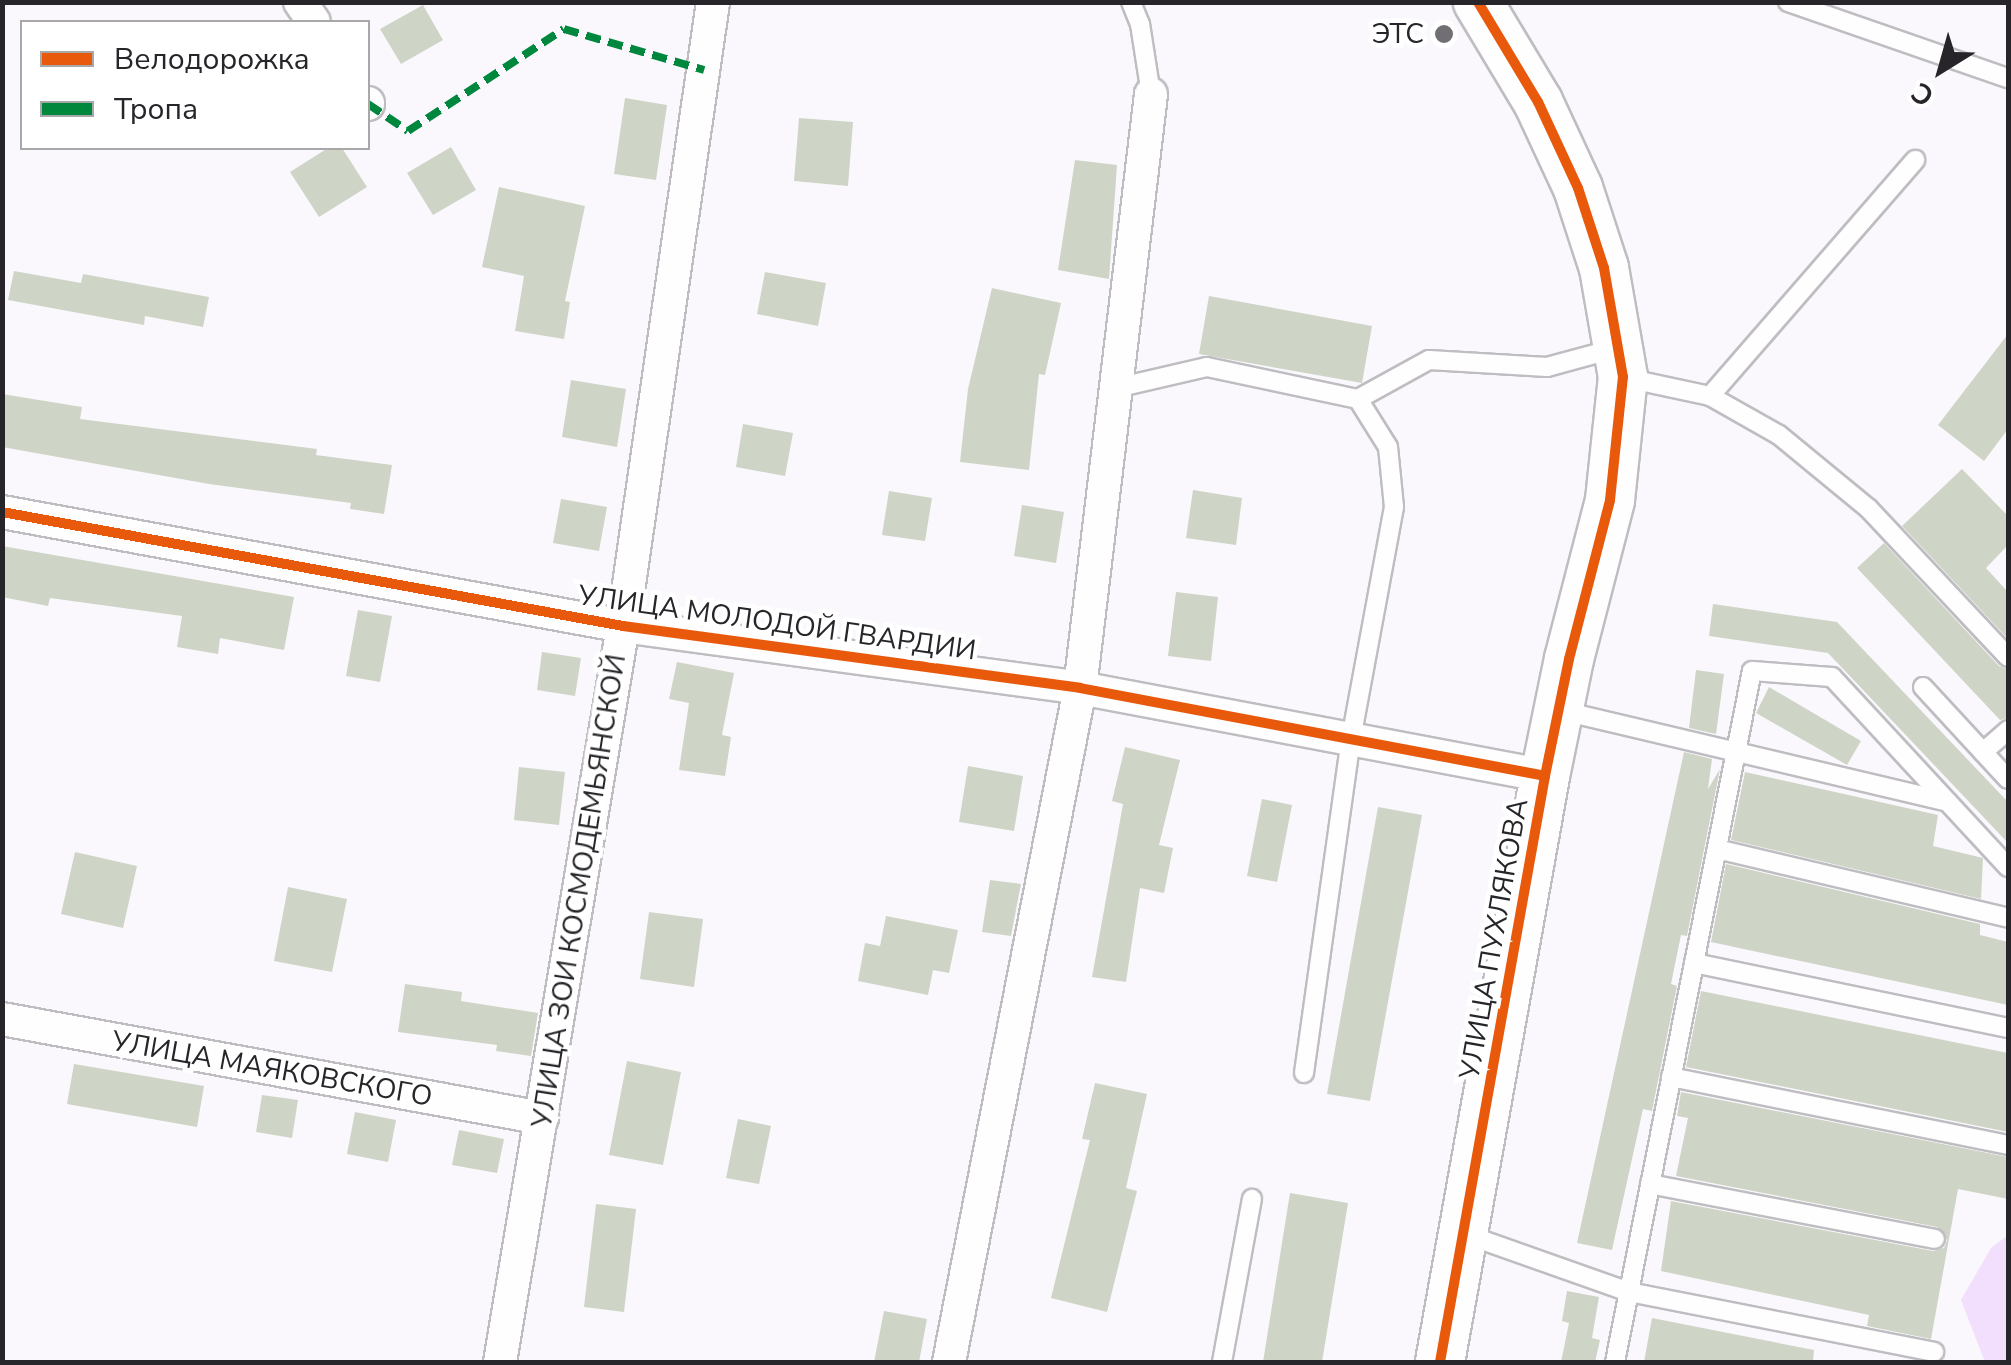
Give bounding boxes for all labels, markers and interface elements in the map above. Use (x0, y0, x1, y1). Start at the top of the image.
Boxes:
place label: ЭТС (1372, 17, 1424, 51)
legend (20, 20, 370, 150)
north arrow (1891, 20, 1991, 120)
marker: ЭТС (1433, 23, 1455, 45)
text: Велодорожка (114, 39, 310, 80)
text: С (1904, 73, 1942, 115)
text: Тропа (114, 89, 198, 130)
street label: УЛИЦА МОЛОДОЙ ГВАРДИИ (576, 578, 978, 668)
street label: УЛИЦА ЗОИ КОСМОДЕМЬЯНСКОЙ (525, 652, 633, 1130)
street label: УЛИЦА ПУХЛЯКОВА (1453, 796, 1535, 1082)
street label: УЛИЦА МАЯКОВСКОГО (109, 1024, 435, 1114)

